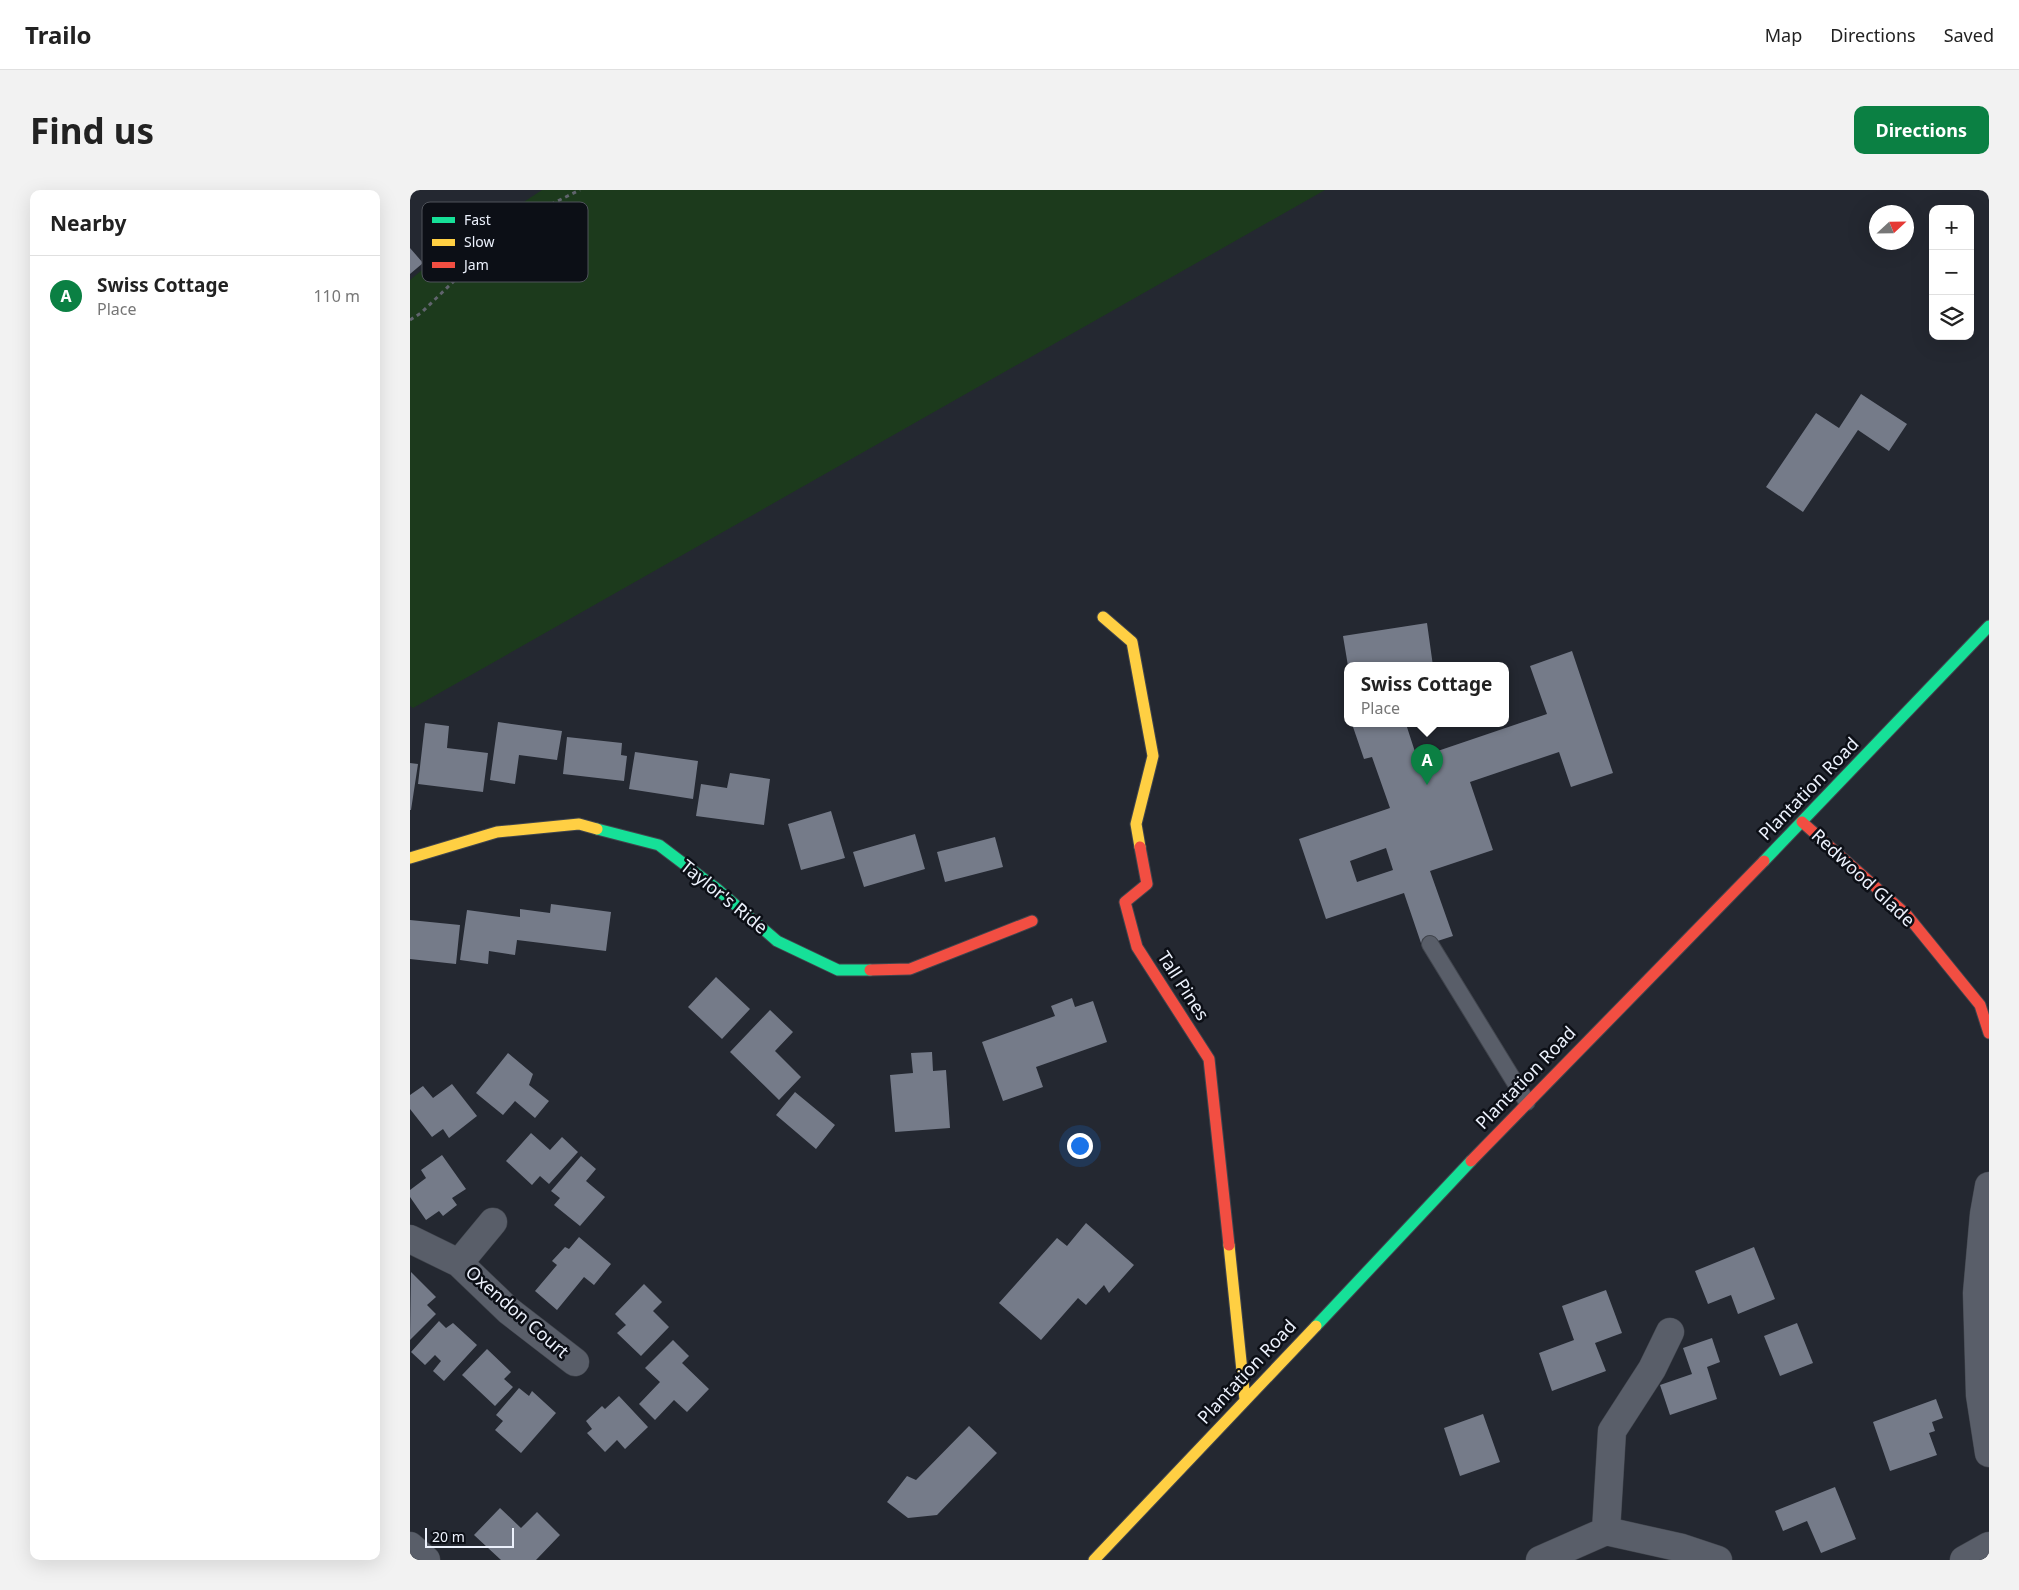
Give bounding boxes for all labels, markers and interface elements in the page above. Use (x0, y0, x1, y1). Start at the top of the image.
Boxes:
text: Trailo (25, 18, 92, 51)
text: Map (1765, 23, 1802, 47)
text: Directions (1830, 23, 1916, 47)
text: Saved (1944, 23, 1994, 47)
button: Directions (1854, 106, 1989, 154)
text: Find us (30, 107, 154, 154)
legend (422, 202, 588, 282)
north arrow (1869, 205, 1914, 250)
map controls (1929, 205, 1974, 340)
button: + (1929, 205, 1974, 250)
text: Nearby (50, 209, 126, 237)
text: Fast (464, 210, 491, 229)
text: Slow (464, 232, 495, 251)
button: − (1929, 250, 1974, 295)
text: Jam (462, 255, 489, 274)
text: Swiss Cottage (97, 272, 229, 298)
text: A (60, 285, 72, 307)
text: 110 m (313, 285, 360, 307)
button: layers (1929, 295, 1974, 340)
text: Place (97, 298, 137, 320)
popup (1344, 662, 1509, 727)
text: Swiss Cottage (1361, 671, 1492, 697)
text: Place (1361, 697, 1400, 719)
street label: Plantation Road (1753, 732, 1864, 845)
pin: A (1411, 744, 1443, 785)
street label: Redwood Glade (1807, 823, 1921, 931)
street label: Taylor's Ride (676, 854, 773, 939)
street label: Tall Pines (1153, 946, 1215, 1025)
street label: Plantation Road (1470, 1021, 1581, 1134)
your location (1067, 1133, 1093, 1159)
street label: Oxendon Court (461, 1260, 575, 1363)
street label: Plantation Road (1192, 1314, 1301, 1429)
scale bar (425, 1525, 514, 1548)
text: 20 m (432, 1527, 465, 1546)

